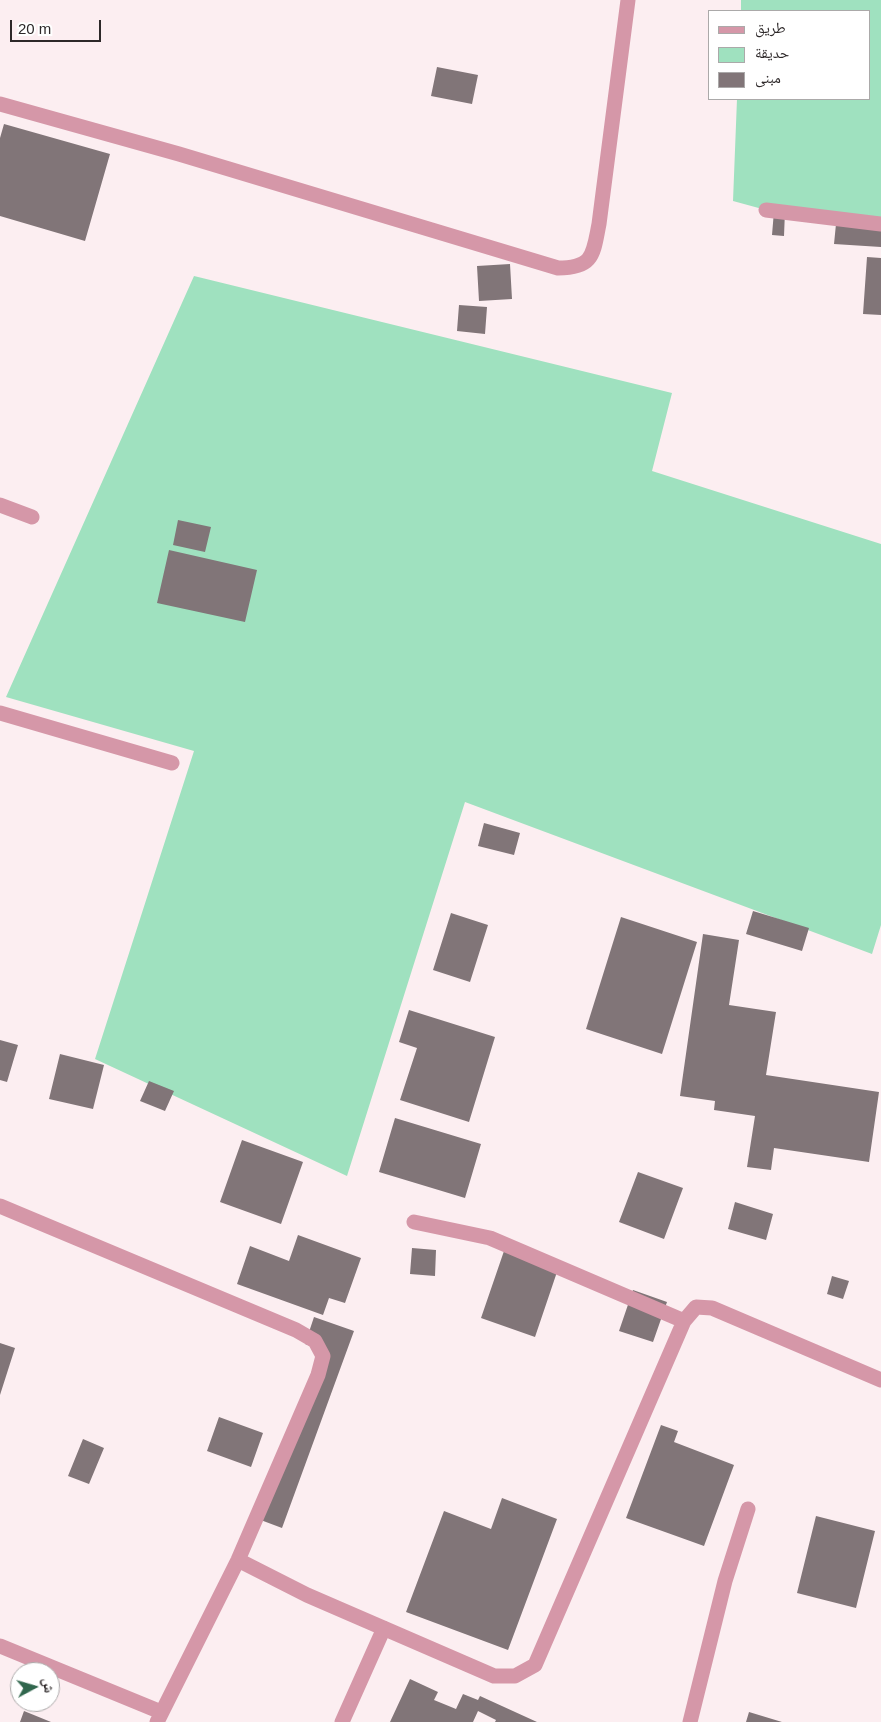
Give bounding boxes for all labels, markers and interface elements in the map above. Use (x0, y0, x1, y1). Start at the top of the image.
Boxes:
scale bar (12, 10, 104, 42)
legend (708, 10, 871, 100)
text: طريق (755, 19, 786, 36)
text: 20 m (18, 20, 51, 37)
text: حديقة (755, 44, 789, 61)
text: مبنى (755, 69, 781, 86)
north arrow (10, 1662, 60, 1712)
text: ش (40, 1677, 58, 1694)

